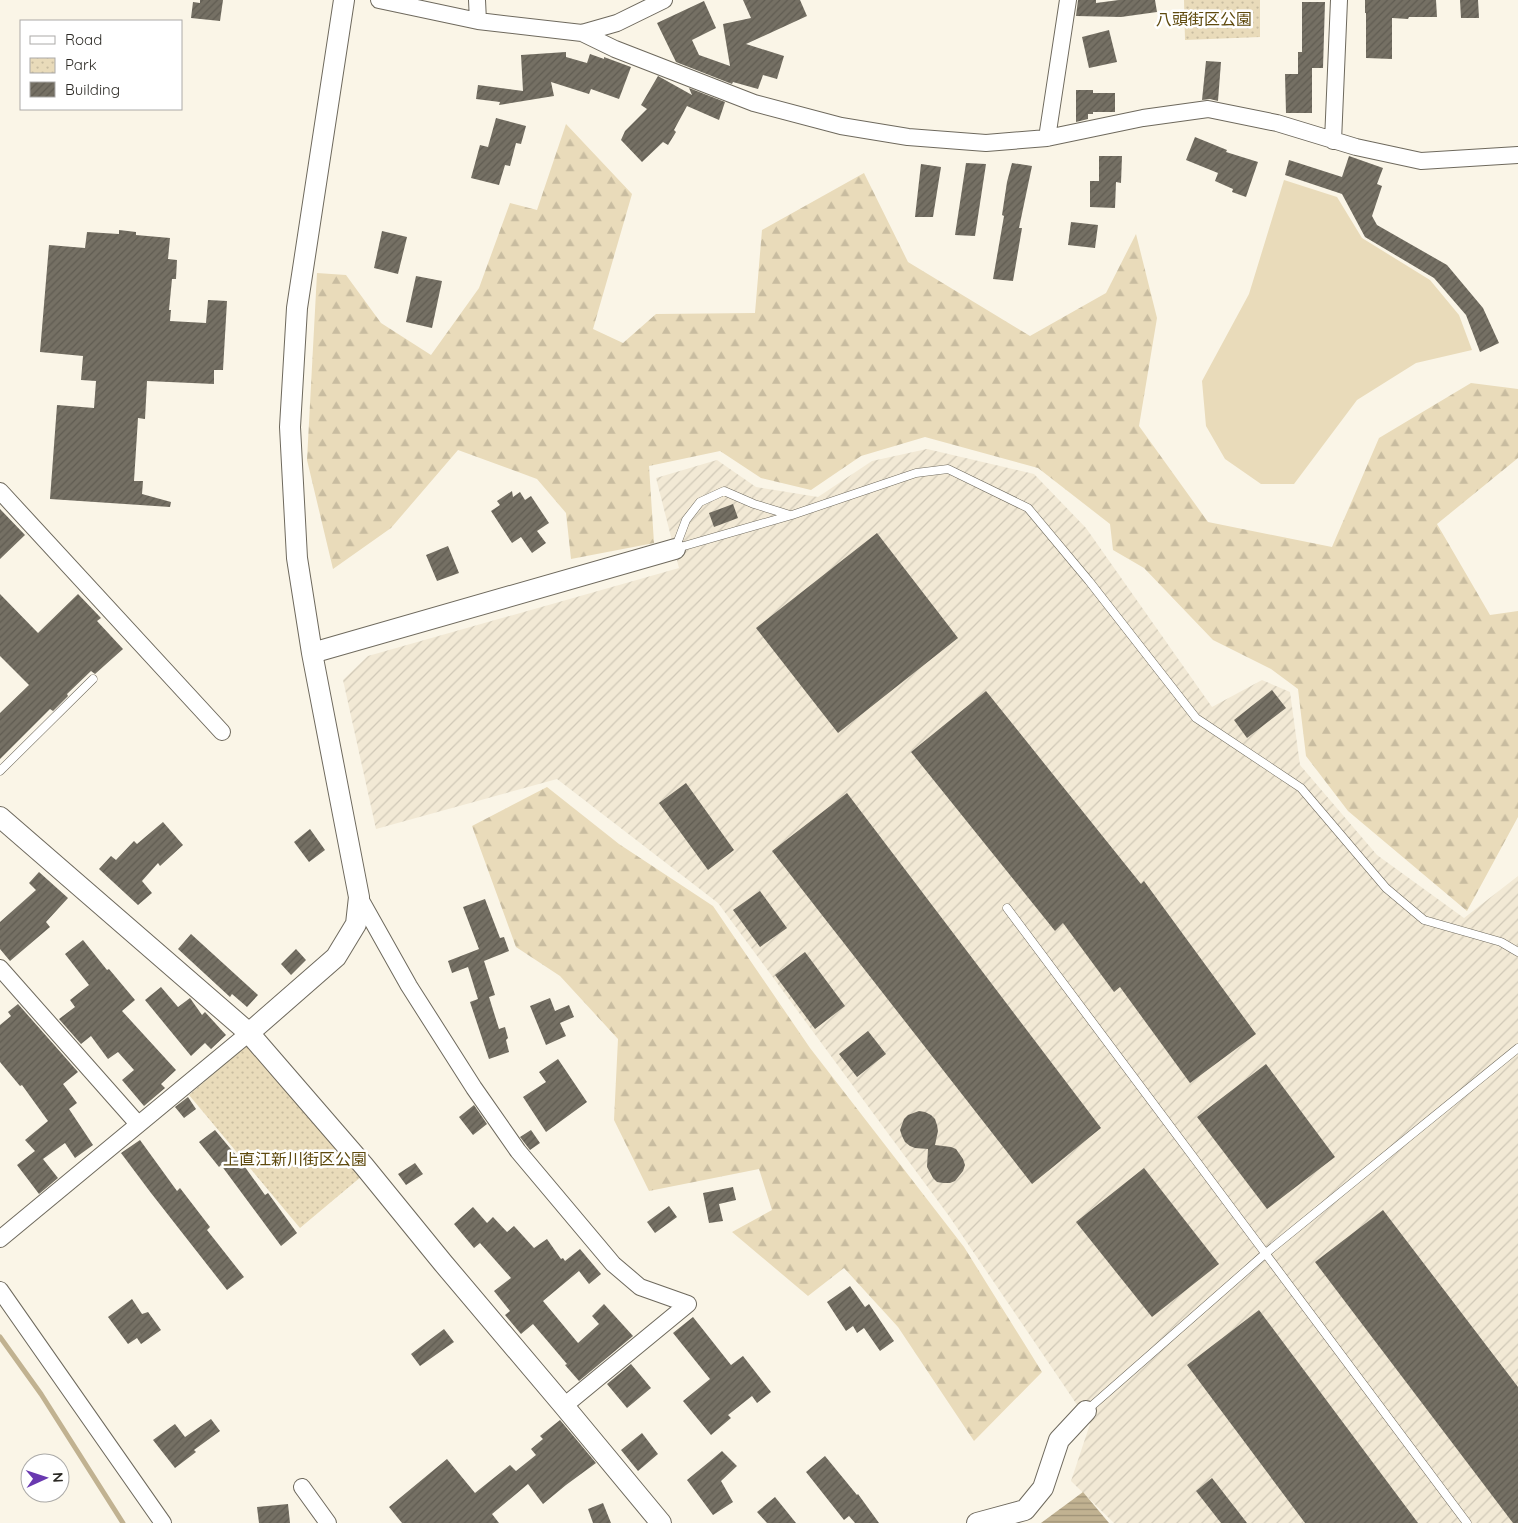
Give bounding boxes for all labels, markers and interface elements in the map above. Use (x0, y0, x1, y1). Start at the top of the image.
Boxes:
park label: 八頭街区公園 (1156, 9, 1252, 29)
legend (20, 20, 182, 110)
text: Road (65, 30, 102, 49)
text: Park (65, 55, 97, 74)
text: Building (65, 80, 120, 99)
park label: 上直江新川街区公園 (223, 1149, 367, 1169)
north arrow (20, 1453, 70, 1503)
text: N (49, 1472, 67, 1483)

